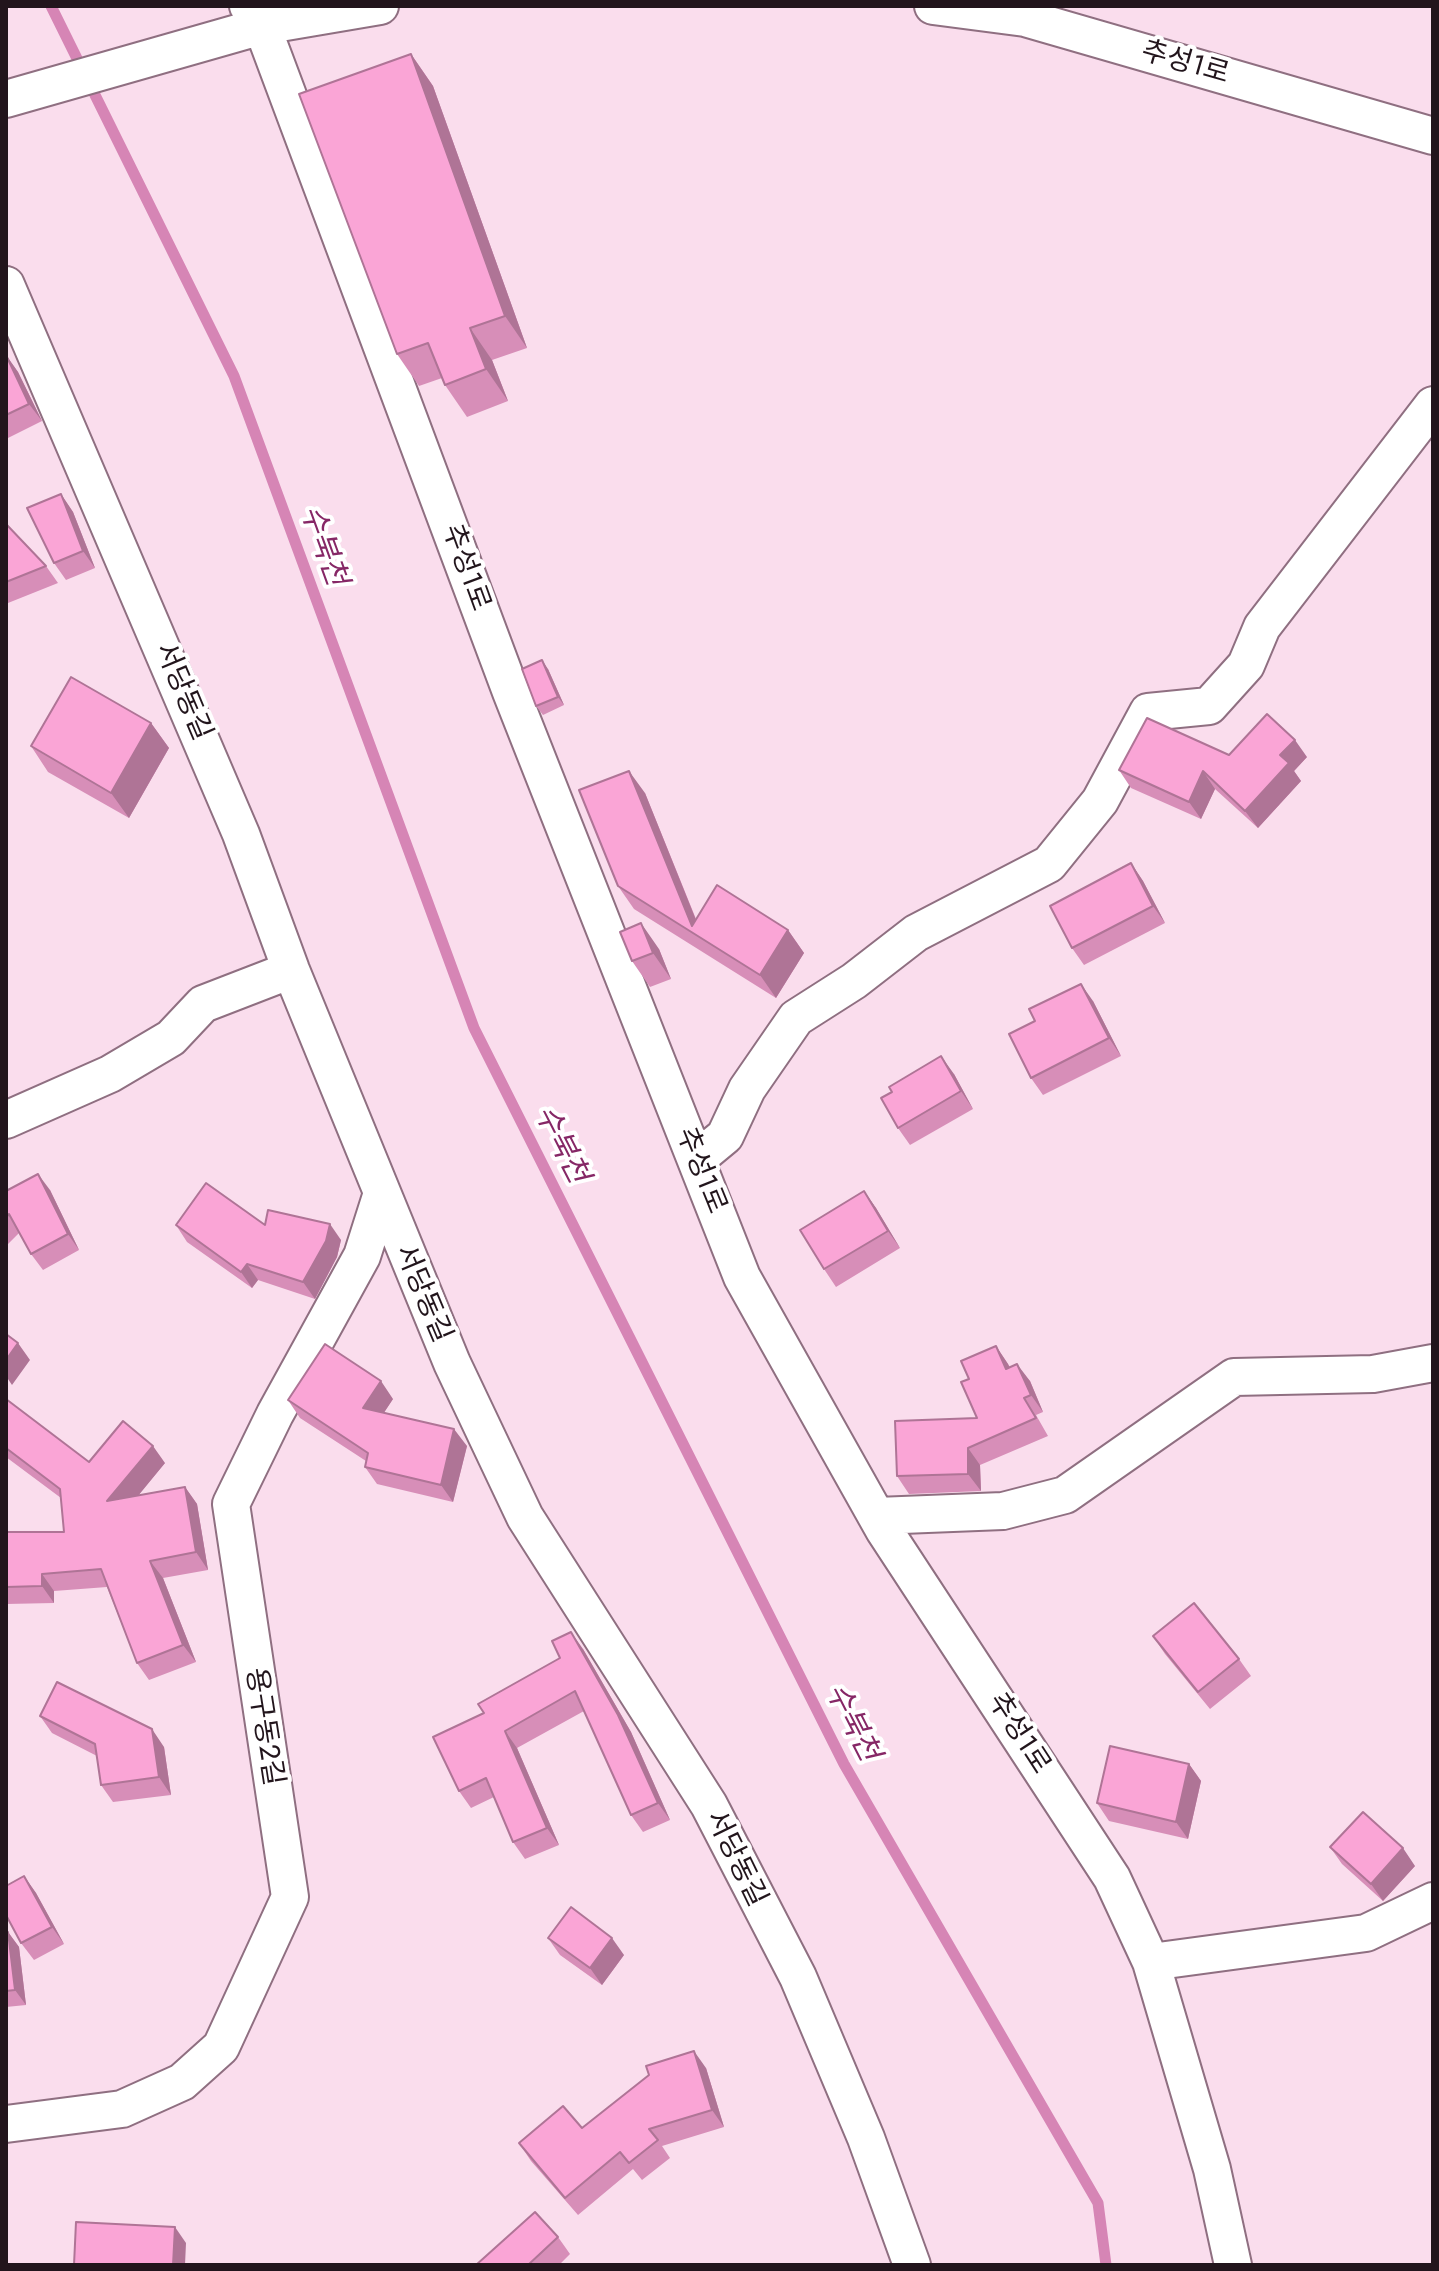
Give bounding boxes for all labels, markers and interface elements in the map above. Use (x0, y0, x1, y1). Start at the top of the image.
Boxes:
street label: 추성1로 (1137, 35, 1233, 93)
water label: 수북천 (291, 501, 353, 591)
street label: 추성1로 (434, 520, 496, 616)
street label: 서당동길 (146, 638, 218, 746)
water label: 수북천 (525, 1100, 595, 1190)
street label: 추성1로 (668, 1123, 732, 1219)
street label: 서당동길 (386, 1240, 458, 1348)
street label: 용구동2길 (237, 1666, 289, 1788)
water label: 수북천 (816, 1678, 886, 1768)
street label: 추성1로 (979, 1687, 1057, 1781)
street label: 서당동길 (697, 1805, 773, 1913)

